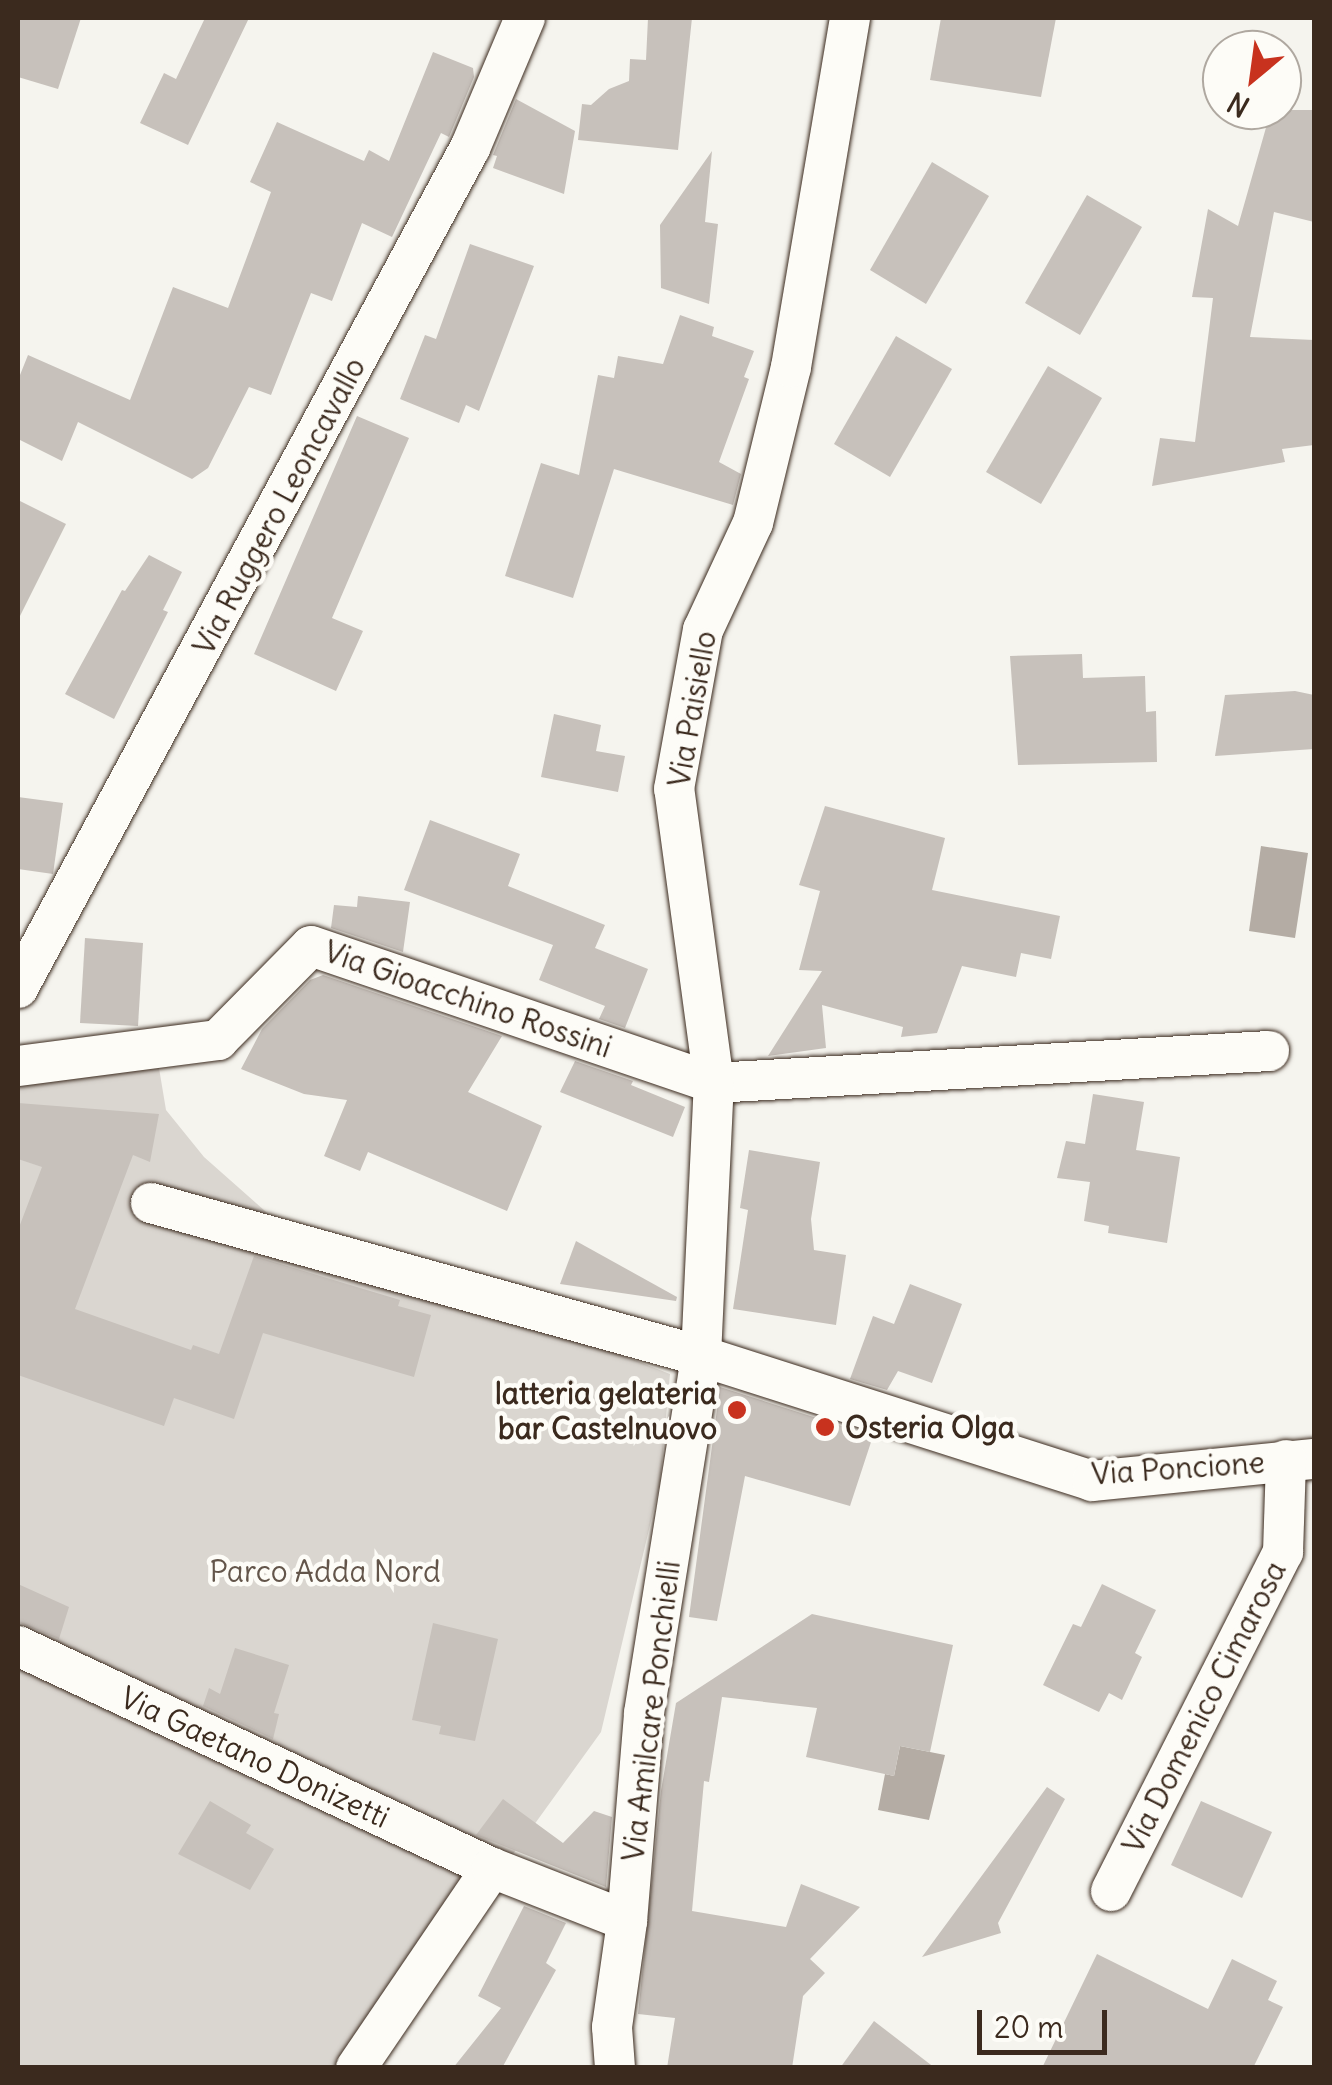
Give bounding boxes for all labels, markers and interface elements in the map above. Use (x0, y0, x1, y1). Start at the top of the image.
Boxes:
north arrow (1202, 30, 1302, 130)
text: N (1221, 84, 1256, 125)
street label: Via Ruggero Leoncavallo (185, 351, 373, 661)
street label: Via Paisiello (661, 628, 723, 790)
street label: Via Gioacchino Rossini (320, 933, 616, 1065)
place label: latteria gelateria bar Castelnuovo (495, 1375, 717, 1446)
marker: latteria gelateria bar Castelnuovo (726, 1399, 748, 1421)
place label: Osteria Olga (845, 1409, 1015, 1445)
marker: Osteria Olga (814, 1416, 836, 1438)
street label: Via Poncione (1090, 1444, 1266, 1492)
park label: Parco Adda Nord (209, 1553, 441, 1589)
street label: Via Domenico Cimarosa (1115, 1555, 1293, 1859)
street label: Via Amilcare Ponchielli (615, 1559, 687, 1863)
street label: Via Gaetano Donizetti (115, 1679, 395, 1835)
scale bar (982, 1990, 1112, 2052)
text: 20 m (994, 2008, 1064, 2046)

